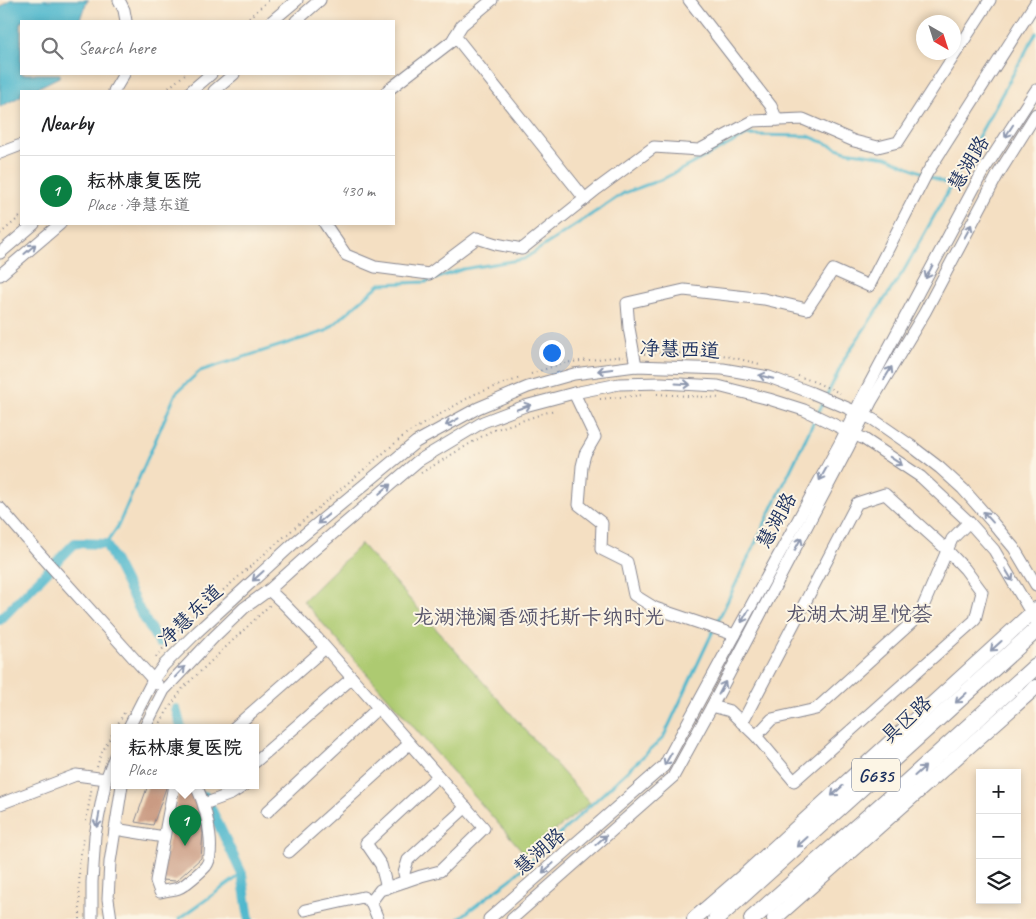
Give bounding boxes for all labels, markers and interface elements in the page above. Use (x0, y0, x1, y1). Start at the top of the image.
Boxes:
north arrow (916, 15, 961, 60)
search box (20, 20, 395, 75)
icon: search (38, 34, 66, 62)
text: Search here (78, 36, 155, 60)
text: Nearby (40, 110, 93, 136)
one-way arrow (1004, 124, 1015, 138)
street label: 慧湖路 (942, 130, 995, 195)
text: 耘林康复医院 (87, 169, 201, 193)
text: 1 (52, 181, 60, 201)
text: 430 m (341, 181, 375, 201)
text: Place · 净慧东道 (87, 195, 190, 215)
one-way arrow (963, 224, 973, 239)
one-way arrow (23, 244, 36, 255)
one-way arrow (924, 264, 933, 279)
street label: 净慧西道 (640, 336, 720, 363)
your location (539, 340, 565, 366)
one-way arrow (597, 365, 613, 375)
one-way arrow (884, 367, 894, 381)
one-way arrow (759, 372, 775, 381)
one-way arrow (675, 379, 691, 388)
one-way arrow (515, 402, 531, 411)
one-way arrow (446, 417, 460, 427)
one-way arrow (889, 455, 903, 466)
one-way arrow (818, 466, 828, 481)
one-way arrow (378, 484, 391, 495)
street label: 慧湖路 (751, 487, 802, 553)
one-way arrow (982, 510, 994, 523)
one-way arrow (317, 514, 330, 525)
one-way arrow (794, 537, 803, 552)
one-way arrow (1004, 568, 1014, 582)
one-way arrow (252, 570, 265, 582)
street label: 净慧东道 (153, 579, 228, 652)
district label: 龙湖太湖星悦荟 (786, 601, 933, 627)
district label: 龙湖滟澜香颂托斯卡纳时光 (413, 604, 665, 630)
one-way arrow (740, 608, 749, 623)
one-way arrow (989, 640, 1002, 652)
one-way arrow (174, 666, 186, 678)
one-way arrow (717, 680, 727, 695)
street label: 具区路 (876, 689, 938, 749)
one-way arrow (954, 692, 967, 704)
popup (111, 724, 259, 789)
text: 耘林康复医院 (128, 736, 242, 760)
one-way arrow (662, 751, 672, 765)
road number: G635 (852, 758, 900, 792)
text: Place (128, 760, 156, 780)
one-way arrow (913, 765, 926, 776)
map controls (976, 769, 1021, 904)
button: + (976, 769, 1021, 814)
one-way arrow (830, 785, 843, 797)
pin: 1 (169, 805, 201, 846)
one-way arrow (93, 811, 102, 827)
button: − (976, 814, 1021, 859)
street label: 慧湖路 (508, 822, 571, 880)
one-way arrow (595, 834, 608, 846)
one-way arrow (795, 837, 808, 848)
button: layers (976, 859, 1021, 904)
one-way arrow (541, 862, 554, 874)

